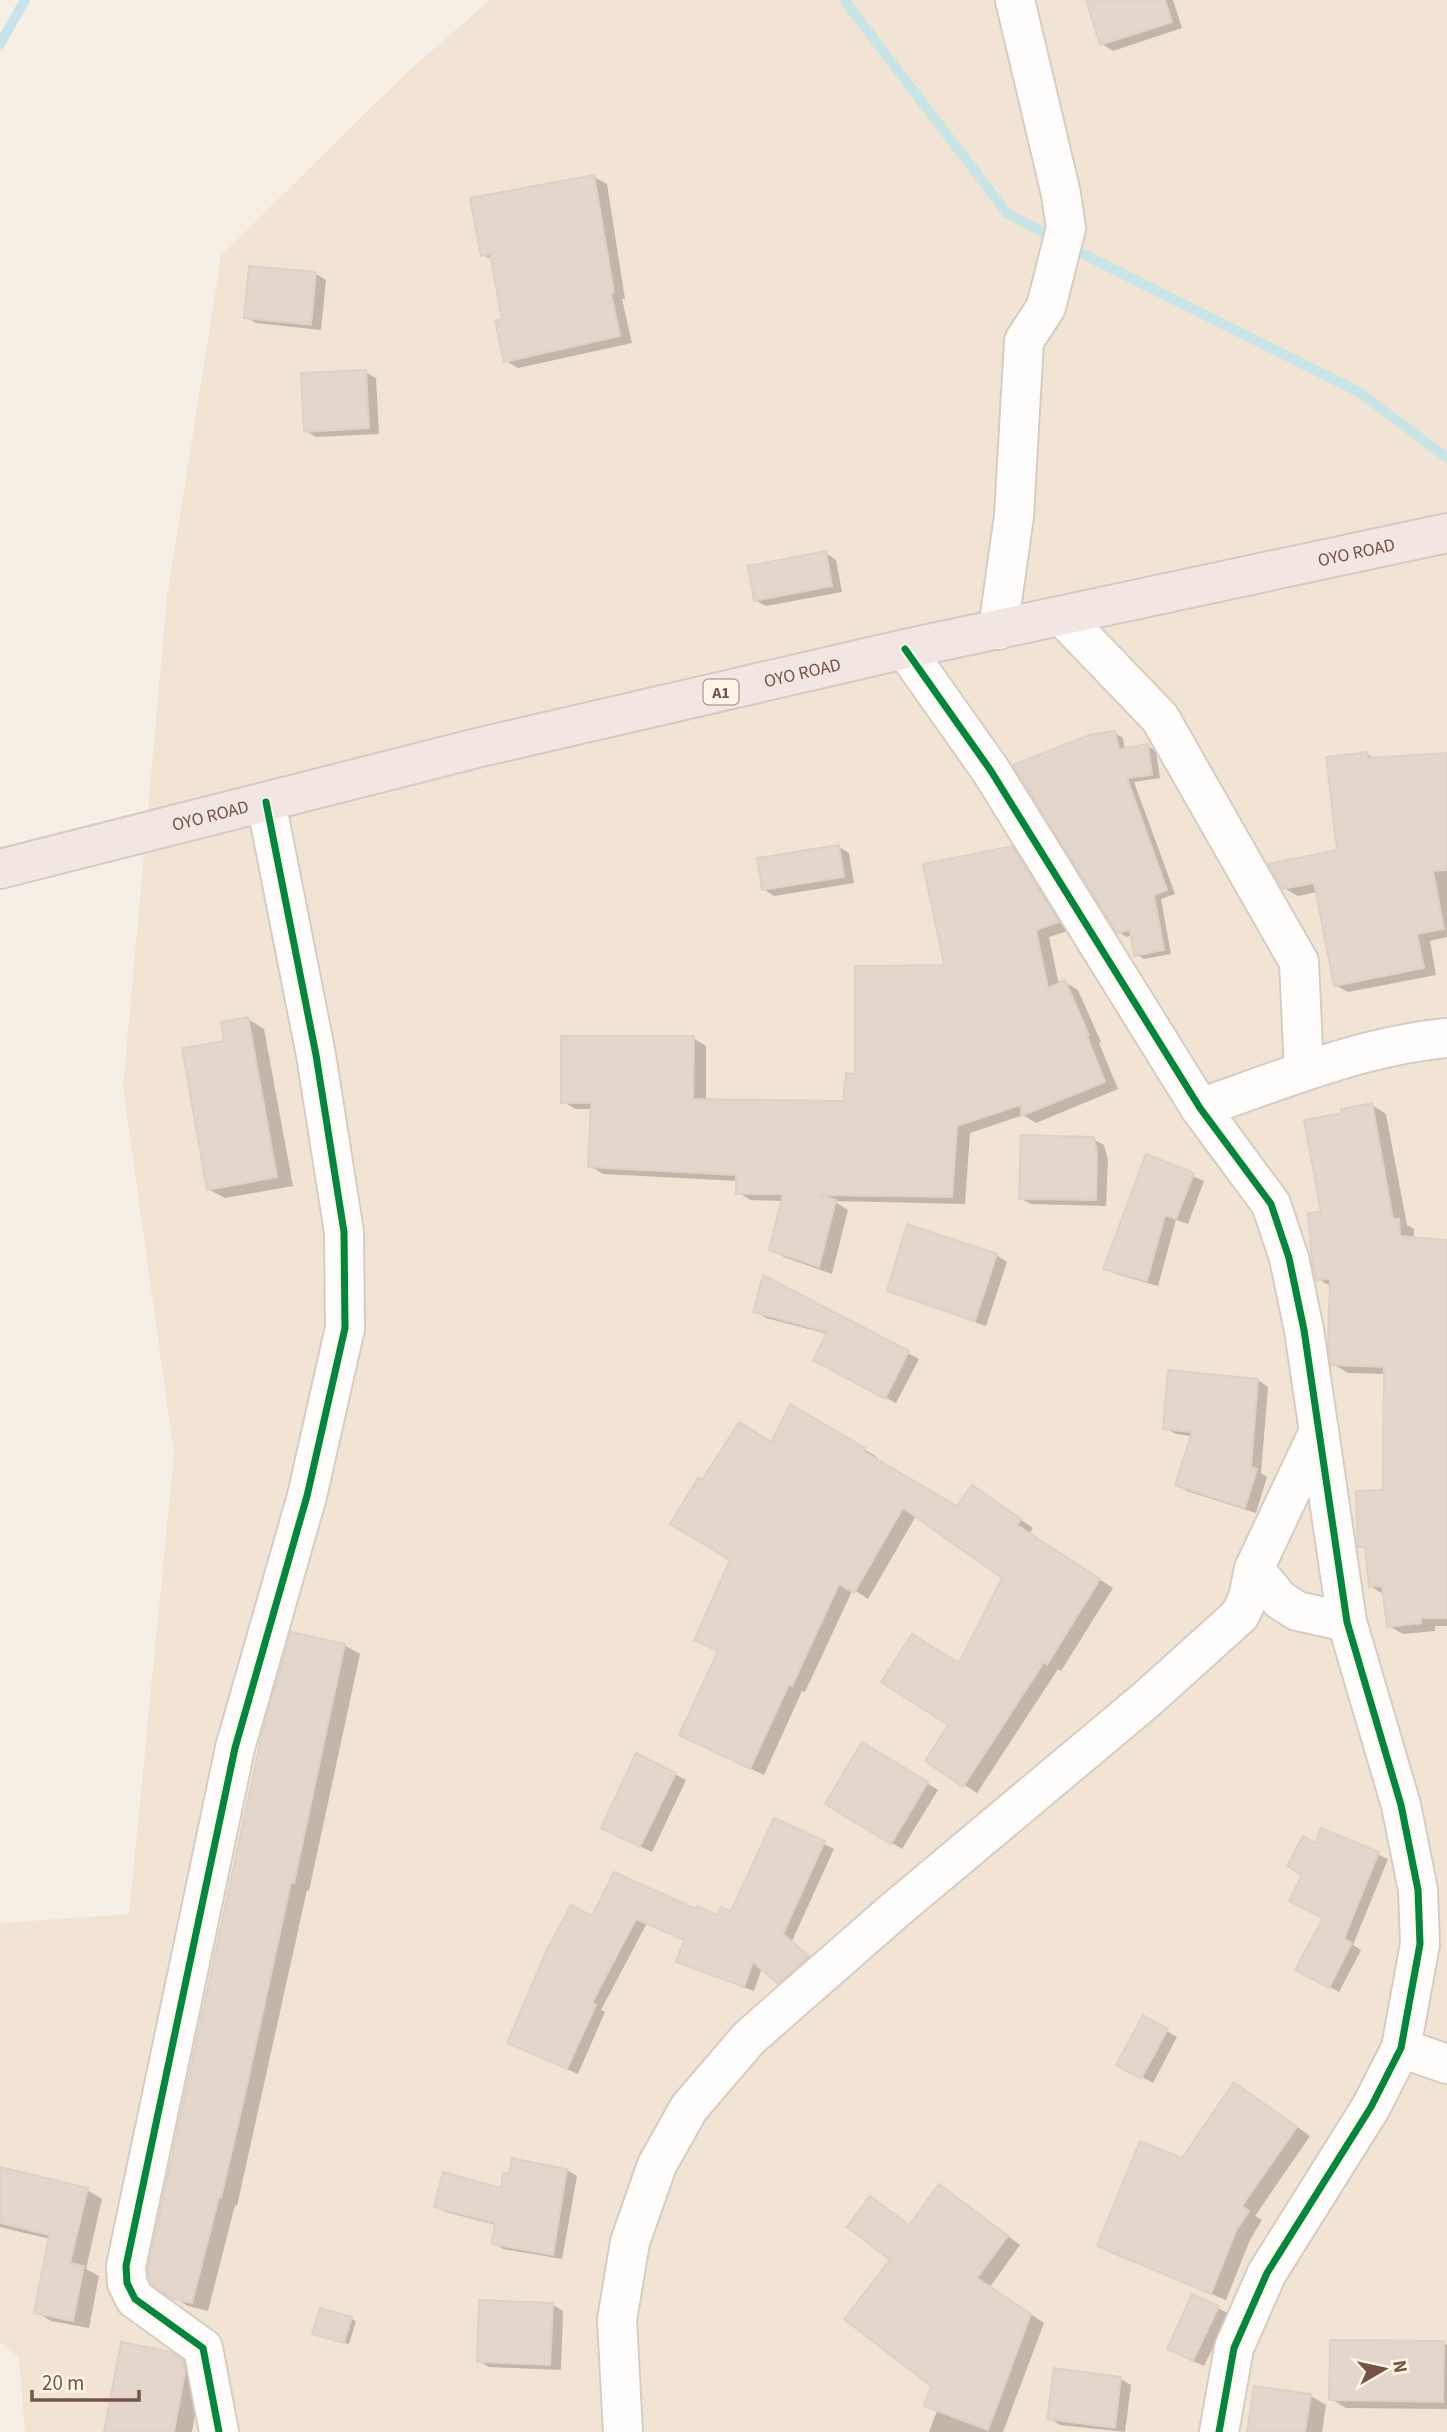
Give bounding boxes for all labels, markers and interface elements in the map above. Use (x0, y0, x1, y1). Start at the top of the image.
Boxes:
street label: OYO ROAD (1316, 532, 1397, 573)
street label: OYO ROAD (761, 652, 843, 694)
road number: A1 (704, 680, 738, 705)
street label: OYO ROAD (169, 794, 252, 838)
north arrow (1349, 2334, 1419, 2404)
scale bar (32, 2358, 138, 2402)
text: N (1385, 2358, 1414, 2375)
text: 20 m (42, 2368, 84, 2398)

